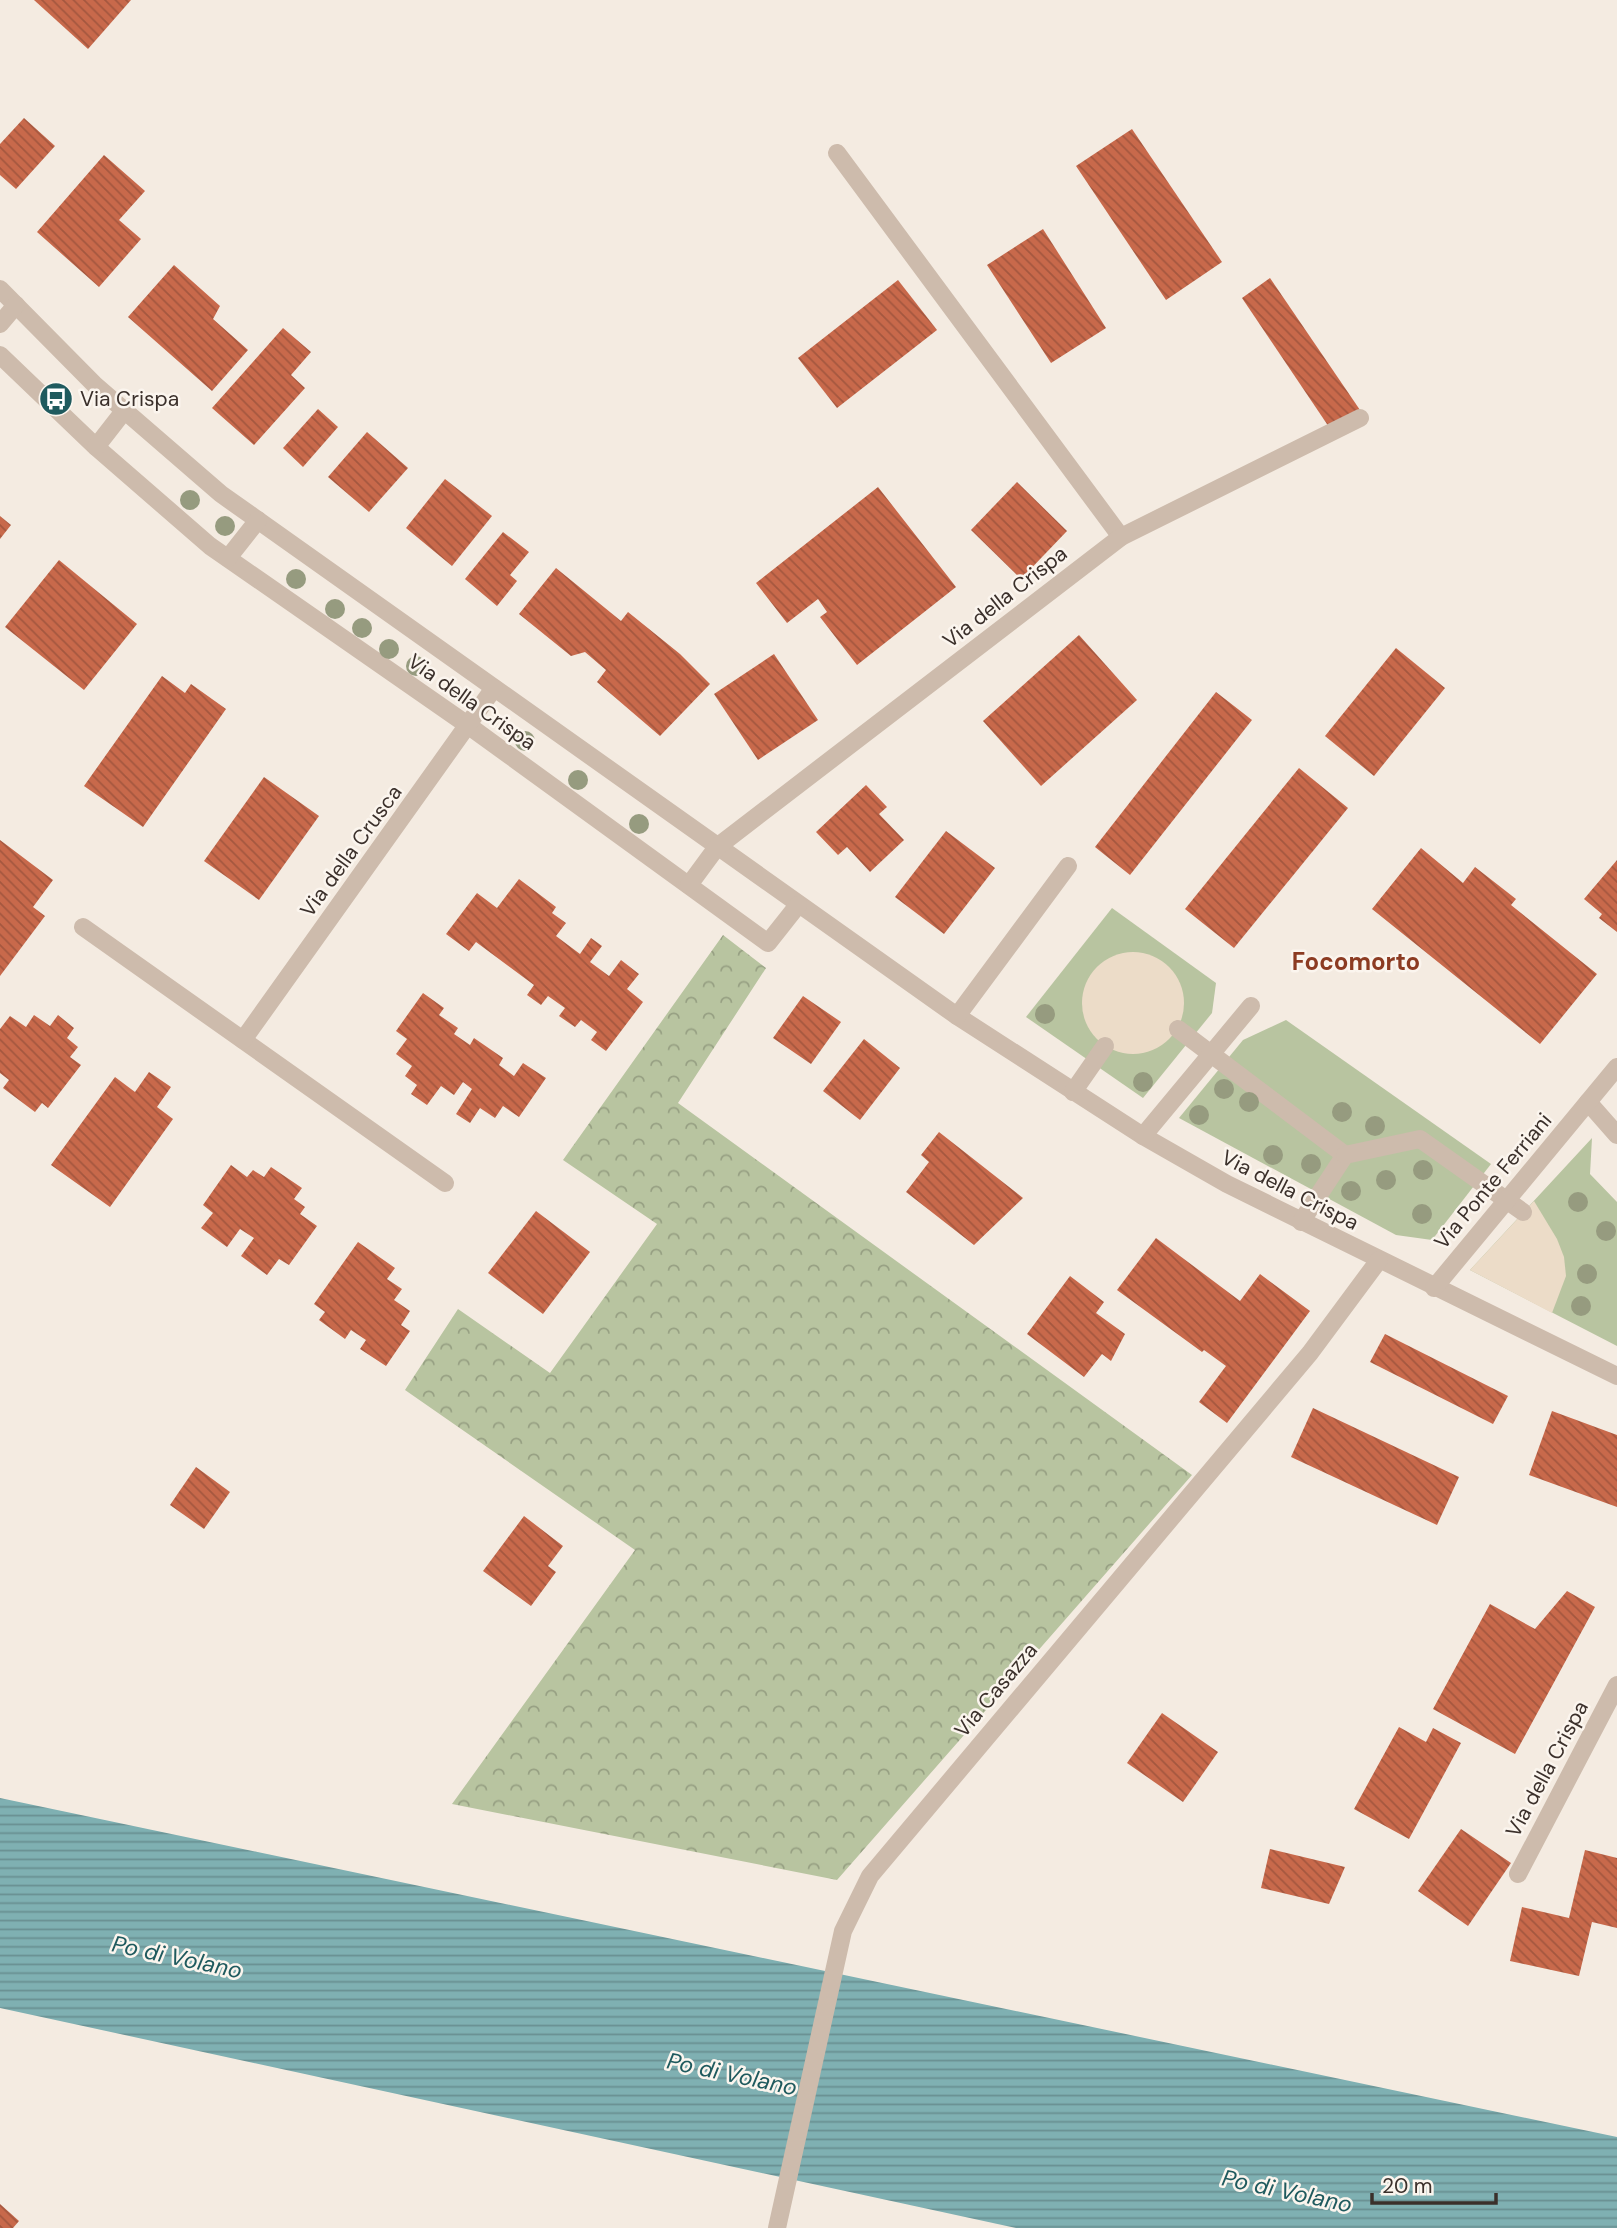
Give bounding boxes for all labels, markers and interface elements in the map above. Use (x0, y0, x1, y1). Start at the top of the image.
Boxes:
bus stop icon: Via Crispa (37, 380, 75, 418)
place label: Via Crispa (80, 385, 179, 413)
street label: Via della Crispa (937, 540, 1073, 654)
street label: Via della Crispa (402, 647, 542, 757)
street label: Via della Crusca (294, 779, 408, 923)
district label: Focomorto (1292, 946, 1420, 977)
street label: Via Ponte Ferriani (1428, 1107, 1558, 1255)
street label: Via della Crispa (1217, 1143, 1363, 1237)
street label: Via Casazza (948, 1637, 1044, 1743)
street label: Via della Crispa (1499, 1696, 1595, 1842)
water label: Po di Volano (109, 1929, 245, 1985)
water label: Po di Volano (664, 2046, 800, 2102)
scale bar (1372, 2162, 1496, 2206)
water label: Po di Volano (1219, 2163, 1355, 2219)
text: 20 m (1382, 2172, 1433, 2200)

